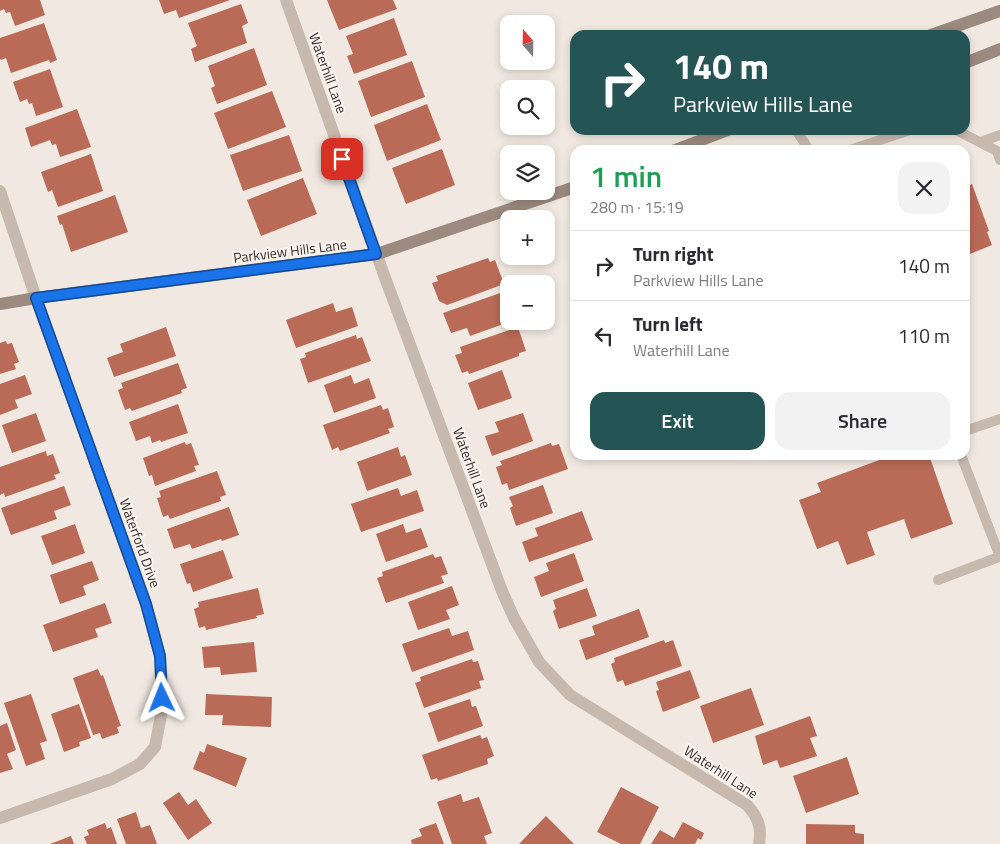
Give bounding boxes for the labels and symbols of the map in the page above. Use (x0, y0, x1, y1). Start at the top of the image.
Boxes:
north arrow (500, 15, 555, 70)
street label: Waterhill Lane (304, 30, 353, 116)
pin (321, 138, 363, 180)
street label: Parkview Hills Lane (232, 233, 348, 268)
street label: Waterhill Lane (448, 425, 497, 511)
street label: Waterford Drive (115, 495, 166, 590)
position arrow (135, 671, 187, 723)
street label: Waterhill Lane (680, 740, 762, 803)

